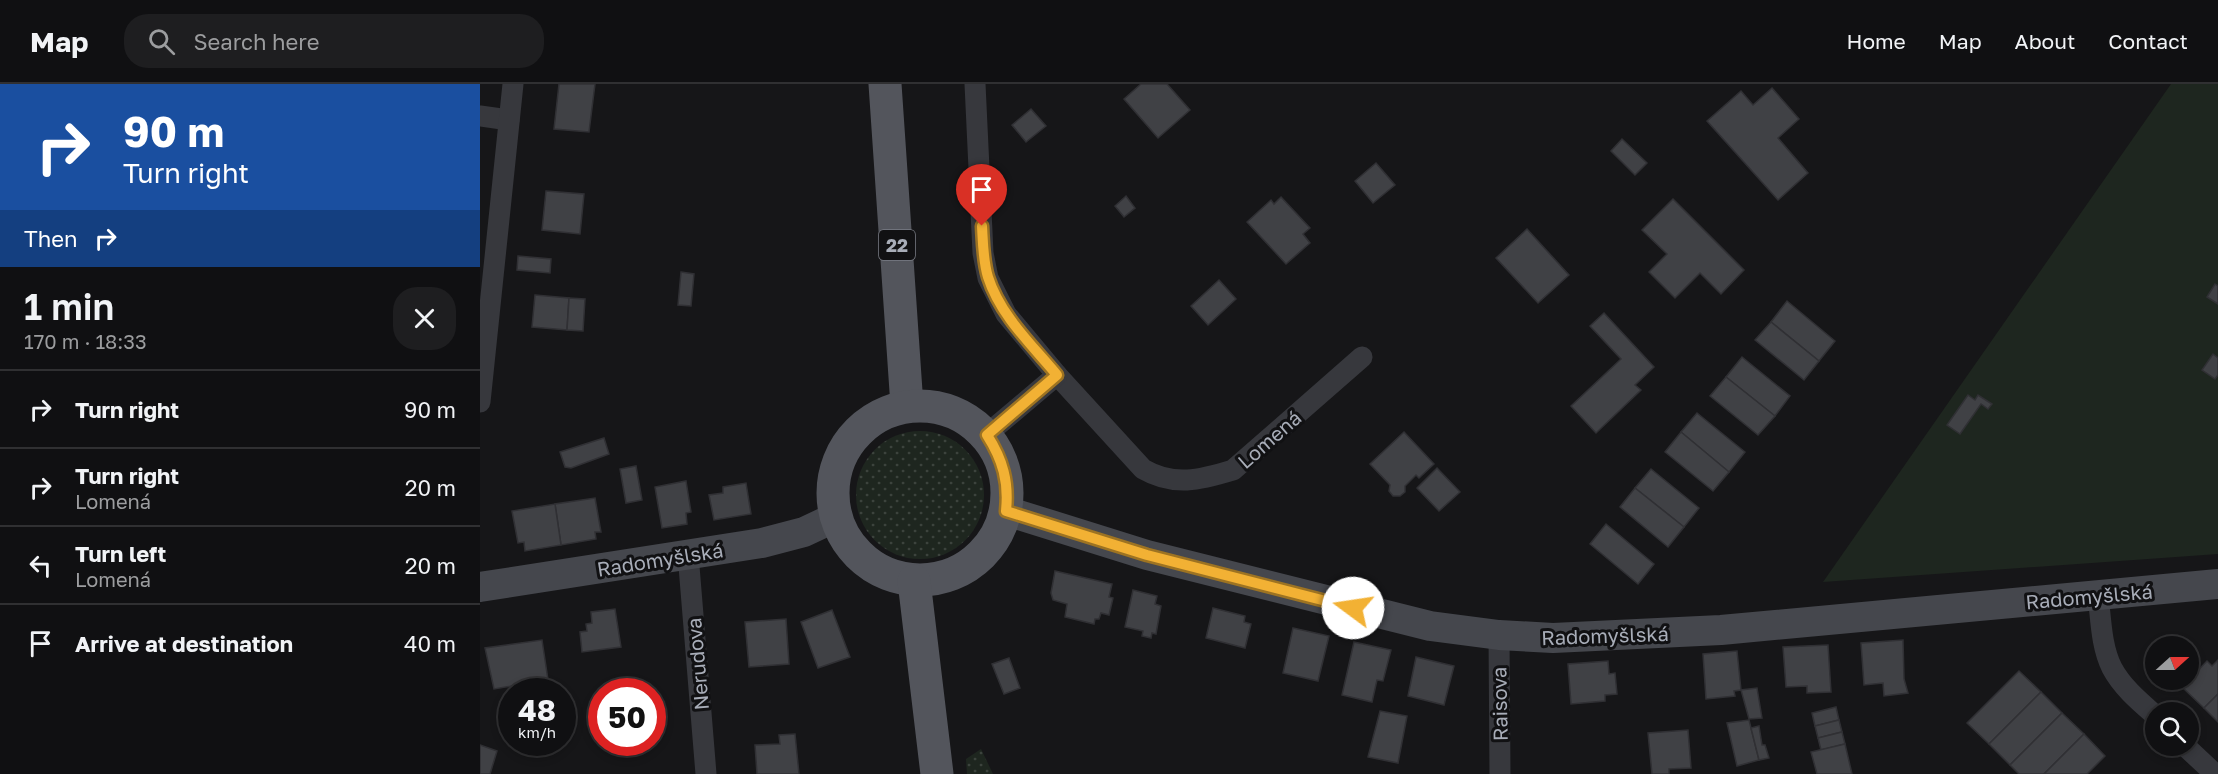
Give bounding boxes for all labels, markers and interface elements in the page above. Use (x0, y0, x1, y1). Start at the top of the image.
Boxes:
search box (124, 14, 544, 68)
text: Map (30, 25, 88, 58)
icon: search (145, 25, 178, 58)
text: Search here (193, 28, 319, 55)
text: Home (1846, 28, 1906, 54)
text: Map (1939, 28, 1982, 54)
text: About (2015, 28, 2075, 54)
text: Contact (2108, 28, 2188, 54)
text: 90 m (123, 106, 224, 156)
icon: right (24, 108, 102, 186)
text: Turn right (123, 157, 249, 189)
pin (956, 164, 1007, 226)
icon: arrive (965, 173, 998, 206)
icon: right (89, 222, 122, 255)
text: Then (24, 225, 77, 252)
road number: 22 (879, 230, 915, 260)
text: 1 min (24, 285, 114, 328)
button: close (393, 287, 456, 350)
text: 170 m · 18:33 (24, 329, 147, 353)
icon: right (24, 393, 57, 426)
text: Turn right (75, 396, 179, 423)
text: 90 m (404, 396, 456, 423)
street label: Lomená (1232, 405, 1306, 473)
text: Turn right (75, 462, 179, 489)
icon: right (24, 471, 57, 504)
text: 20 m (405, 474, 456, 501)
text: Lomená (75, 489, 151, 513)
street label: Radomyšlská (595, 537, 725, 581)
text: Turn left (75, 540, 166, 567)
icon: left (24, 549, 57, 582)
text: 20 m (405, 552, 456, 579)
text: Lomená (75, 567, 151, 591)
position arrow (1321, 576, 1385, 640)
street label: Radomyšlská (2024, 578, 2154, 614)
street label: Nerudova (681, 617, 713, 711)
street label: Radomyšlská (1541, 621, 1669, 649)
icon: arrive (24, 627, 57, 660)
text: Arrive at destination (75, 630, 293, 657)
text: 40 m (404, 630, 456, 657)
north arrow (2145, 636, 2199, 690)
map controls (2145, 636, 2199, 756)
street label: Raisova (1486, 667, 1512, 741)
speed limit sign: 50 (588, 678, 666, 756)
text: 48 (518, 692, 556, 728)
button: search (2145, 702, 2199, 756)
text: km/h (518, 723, 556, 741)

